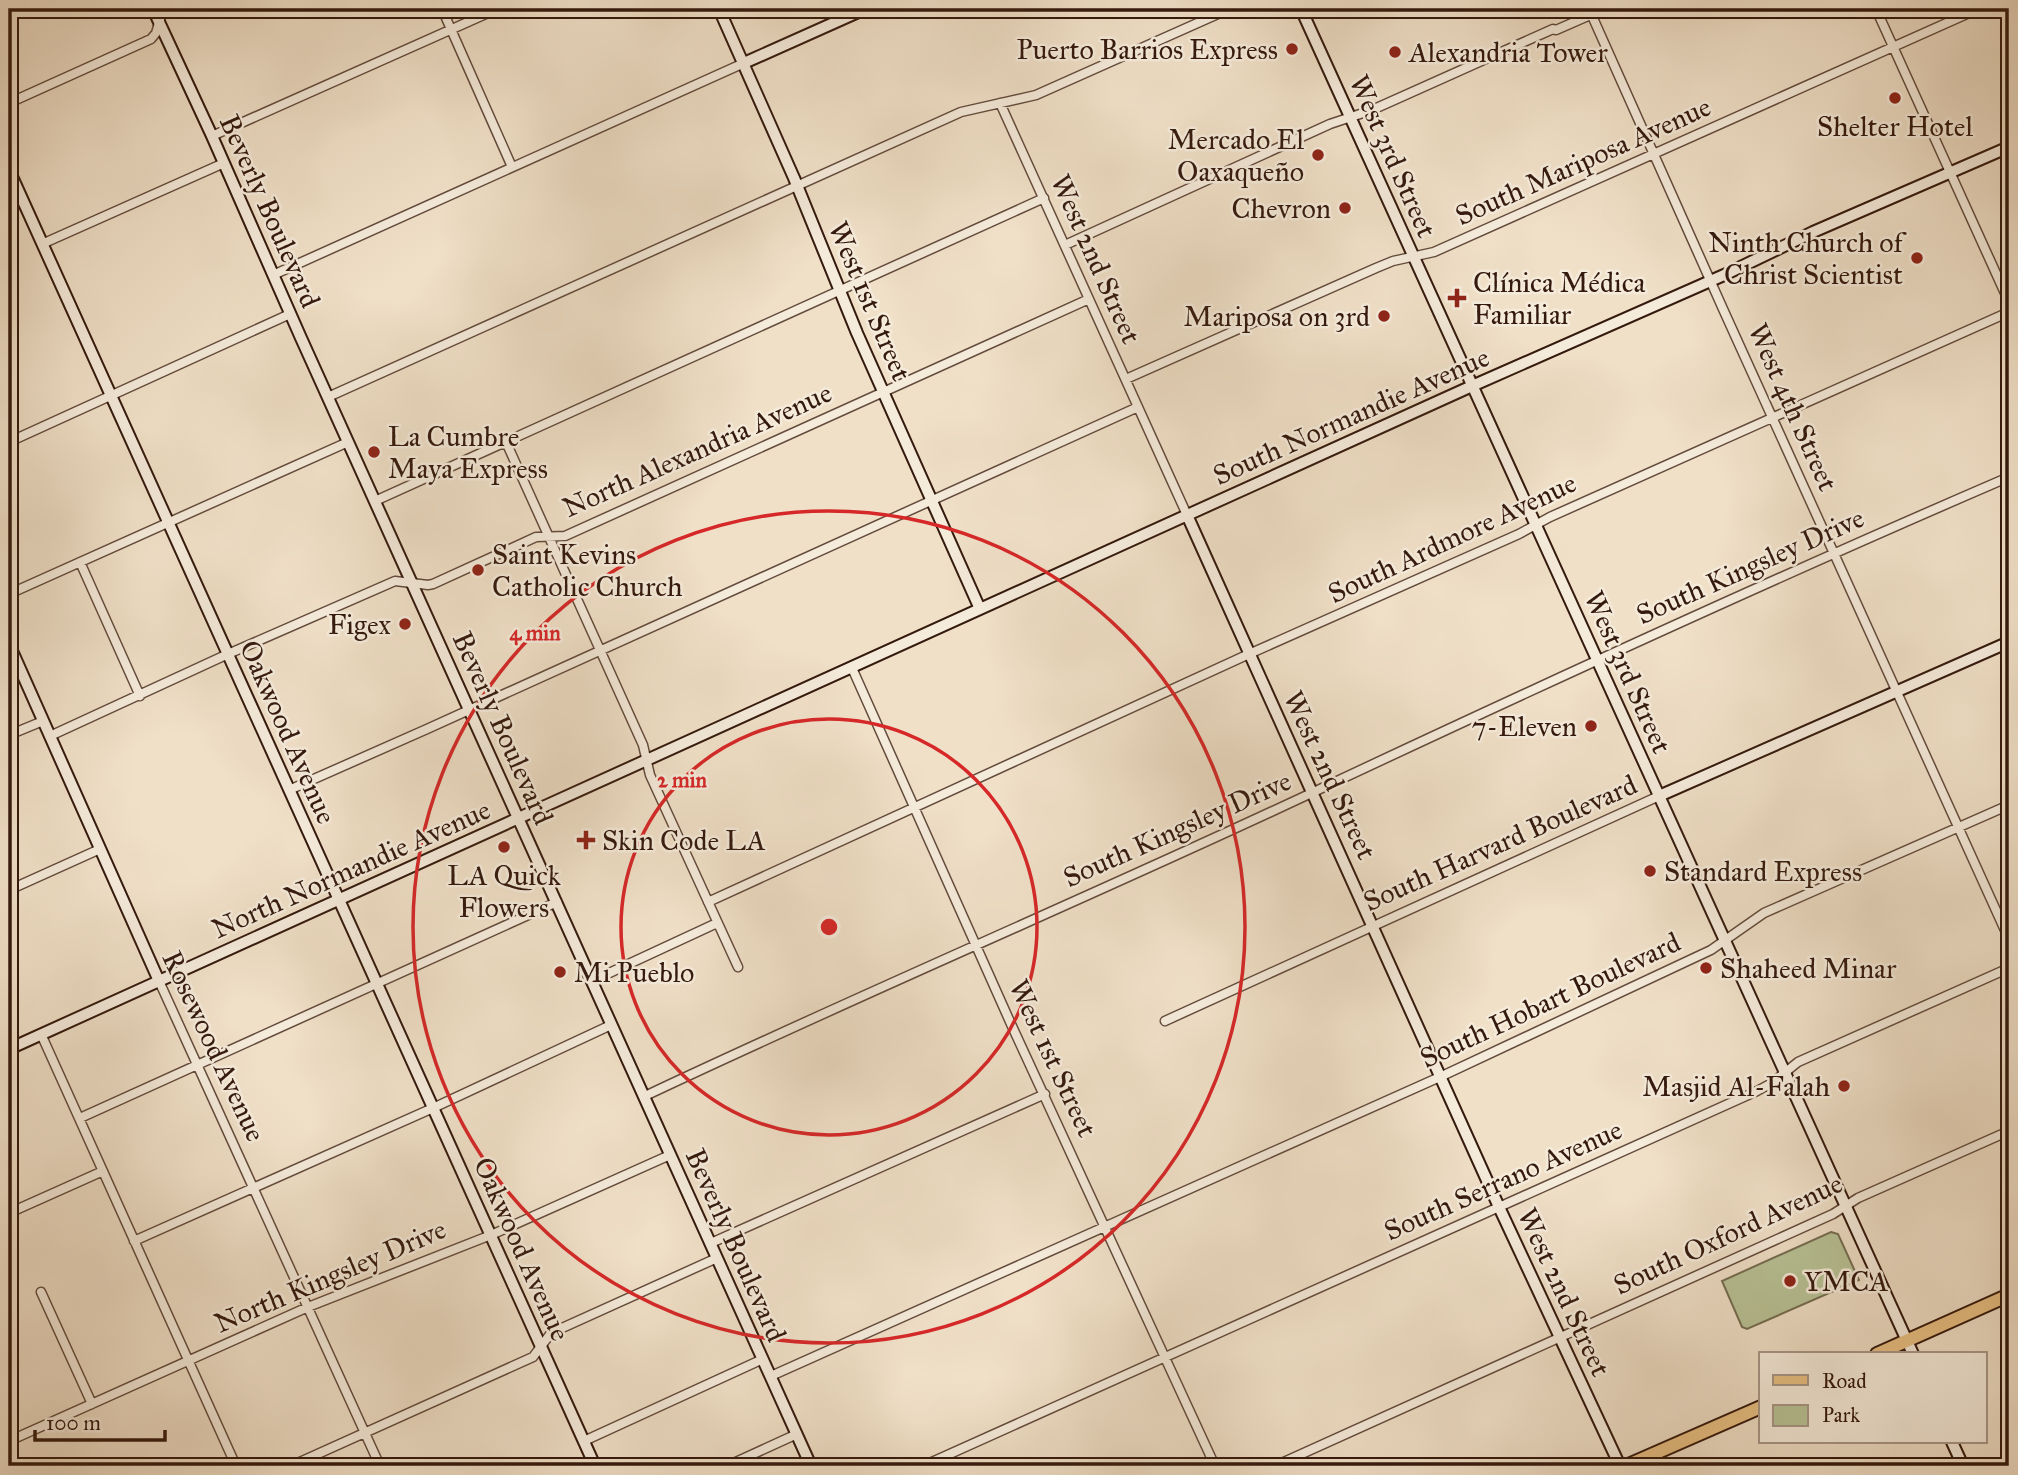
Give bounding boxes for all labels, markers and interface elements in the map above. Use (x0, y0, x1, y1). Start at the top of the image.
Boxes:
place label: Puerto Barrios Express (1016, 32, 1278, 67)
place label: Alexandria Tower (1408, 35, 1608, 70)
marker: Puerto Barrios Express (1284, 41, 1300, 57)
marker: Alexandria Tower (1387, 44, 1403, 60)
street label: West 3rd Street (1342, 69, 1445, 243)
street label: South Mariposa Avenue (1450, 89, 1716, 233)
marker: Shelter Hotel (1887, 90, 1903, 106)
street label: Beverly Boulevard (212, 109, 328, 313)
place label: Shelter Hotel (1817, 109, 1974, 144)
place label: Mercado El Oaxaqueño (1168, 122, 1304, 189)
marker: Mercado El Oaxaqueño (1310, 147, 1326, 163)
street label: West 2nd Street (1043, 169, 1149, 349)
place label: Chevron (1232, 191, 1331, 226)
marker: Chevron (1337, 200, 1353, 216)
street label: West 1st Street (821, 216, 919, 386)
place label: Ninth Church of Christ Scientist (1708, 225, 1908, 292)
marker: Ninth Church of Christ Scientist (1909, 250, 1925, 266)
place label: Clínica Médica Familiar (1473, 265, 1645, 332)
marker: Clínica Médica Familiar (1447, 288, 1467, 308)
place label: Mariposa on 3rd (1184, 299, 1370, 334)
marker: Mariposa on 3rd (1376, 308, 1392, 324)
street label: West 4th Street (1740, 318, 1846, 496)
street label: South Normandie Avenue (1207, 339, 1495, 493)
street label: North Alexandria Avenue (557, 375, 837, 525)
place label: La Cumbre Maya Express (388, 419, 548, 486)
marker: La Cumbre Maya Express (366, 444, 382, 460)
street label: South Ardmore Avenue (1322, 465, 1582, 611)
street label: South Kingsley Drive (1631, 500, 1869, 632)
place label: Saint Kevins Catholic Church (492, 537, 683, 604)
marker: Saint Kevins Catholic Church (470, 562, 486, 578)
street label: West 3rd Street (1577, 585, 1680, 759)
place label: Figex (328, 607, 392, 642)
marker: Figex (397, 616, 413, 632)
text: 4 min (509, 620, 561, 646)
street label: Beverly Boulevard (445, 626, 561, 830)
street label: Oakwood Avenue (232, 635, 344, 829)
street label: West 2nd Street (1276, 685, 1384, 865)
place label: 7-Eleven (1472, 709, 1577, 744)
marker: 7-Eleven (1583, 718, 1599, 734)
street label: South Kingsley Drive (1058, 763, 1296, 895)
text: 2 min (657, 767, 707, 793)
street label: South Harvard Boulevard (1358, 767, 1642, 919)
street label: North Normandie Avenue (206, 792, 496, 946)
place label: Skin Code LA (602, 823, 766, 858)
marker: Skin Code LA (576, 830, 596, 850)
marker: LA Quick Flowers (496, 839, 512, 855)
place label: Standard Express (1664, 854, 1862, 889)
place label: LA Quick Flowers (447, 858, 561, 925)
marker: Standard Express (1642, 863, 1658, 879)
centre of rings (817, 915, 841, 939)
street label: South Hobart Boulevard (1414, 924, 1686, 1076)
street label: Rosewood Avenue (154, 945, 274, 1147)
place label: Shaheed Minar (1720, 951, 1897, 986)
place label: Mi Pueblo (574, 955, 694, 990)
marker: Shaheed Minar (1698, 960, 1714, 976)
marker: Mi Pueblo (552, 964, 568, 980)
street label: West 1st Street (1001, 974, 1105, 1143)
place label: Masjid Al-Falah (1642, 1069, 1830, 1104)
marker: Masjid Al-Falah (1836, 1078, 1852, 1094)
street label: South Serrano Avenue (1378, 1112, 1628, 1248)
street label: Beverly Boulevard (678, 1143, 794, 1347)
street label: Oakwood Avenue (466, 1152, 578, 1346)
street label: South Oxford Avenue (1608, 1166, 1848, 1302)
street label: West 2nd Street (1510, 1202, 1618, 1382)
street label: North Kingsley Drive (209, 1211, 451, 1341)
place label: YMCA (1804, 1264, 1888, 1299)
marker: YMCA (1782, 1273, 1798, 1289)
legend (1759, 1352, 1986, 1444)
text: Road (1822, 1368, 1867, 1394)
scale bar (35, 1398, 164, 1442)
text: Park (1822, 1402, 1860, 1428)
text: 100 m (46, 1410, 101, 1436)

